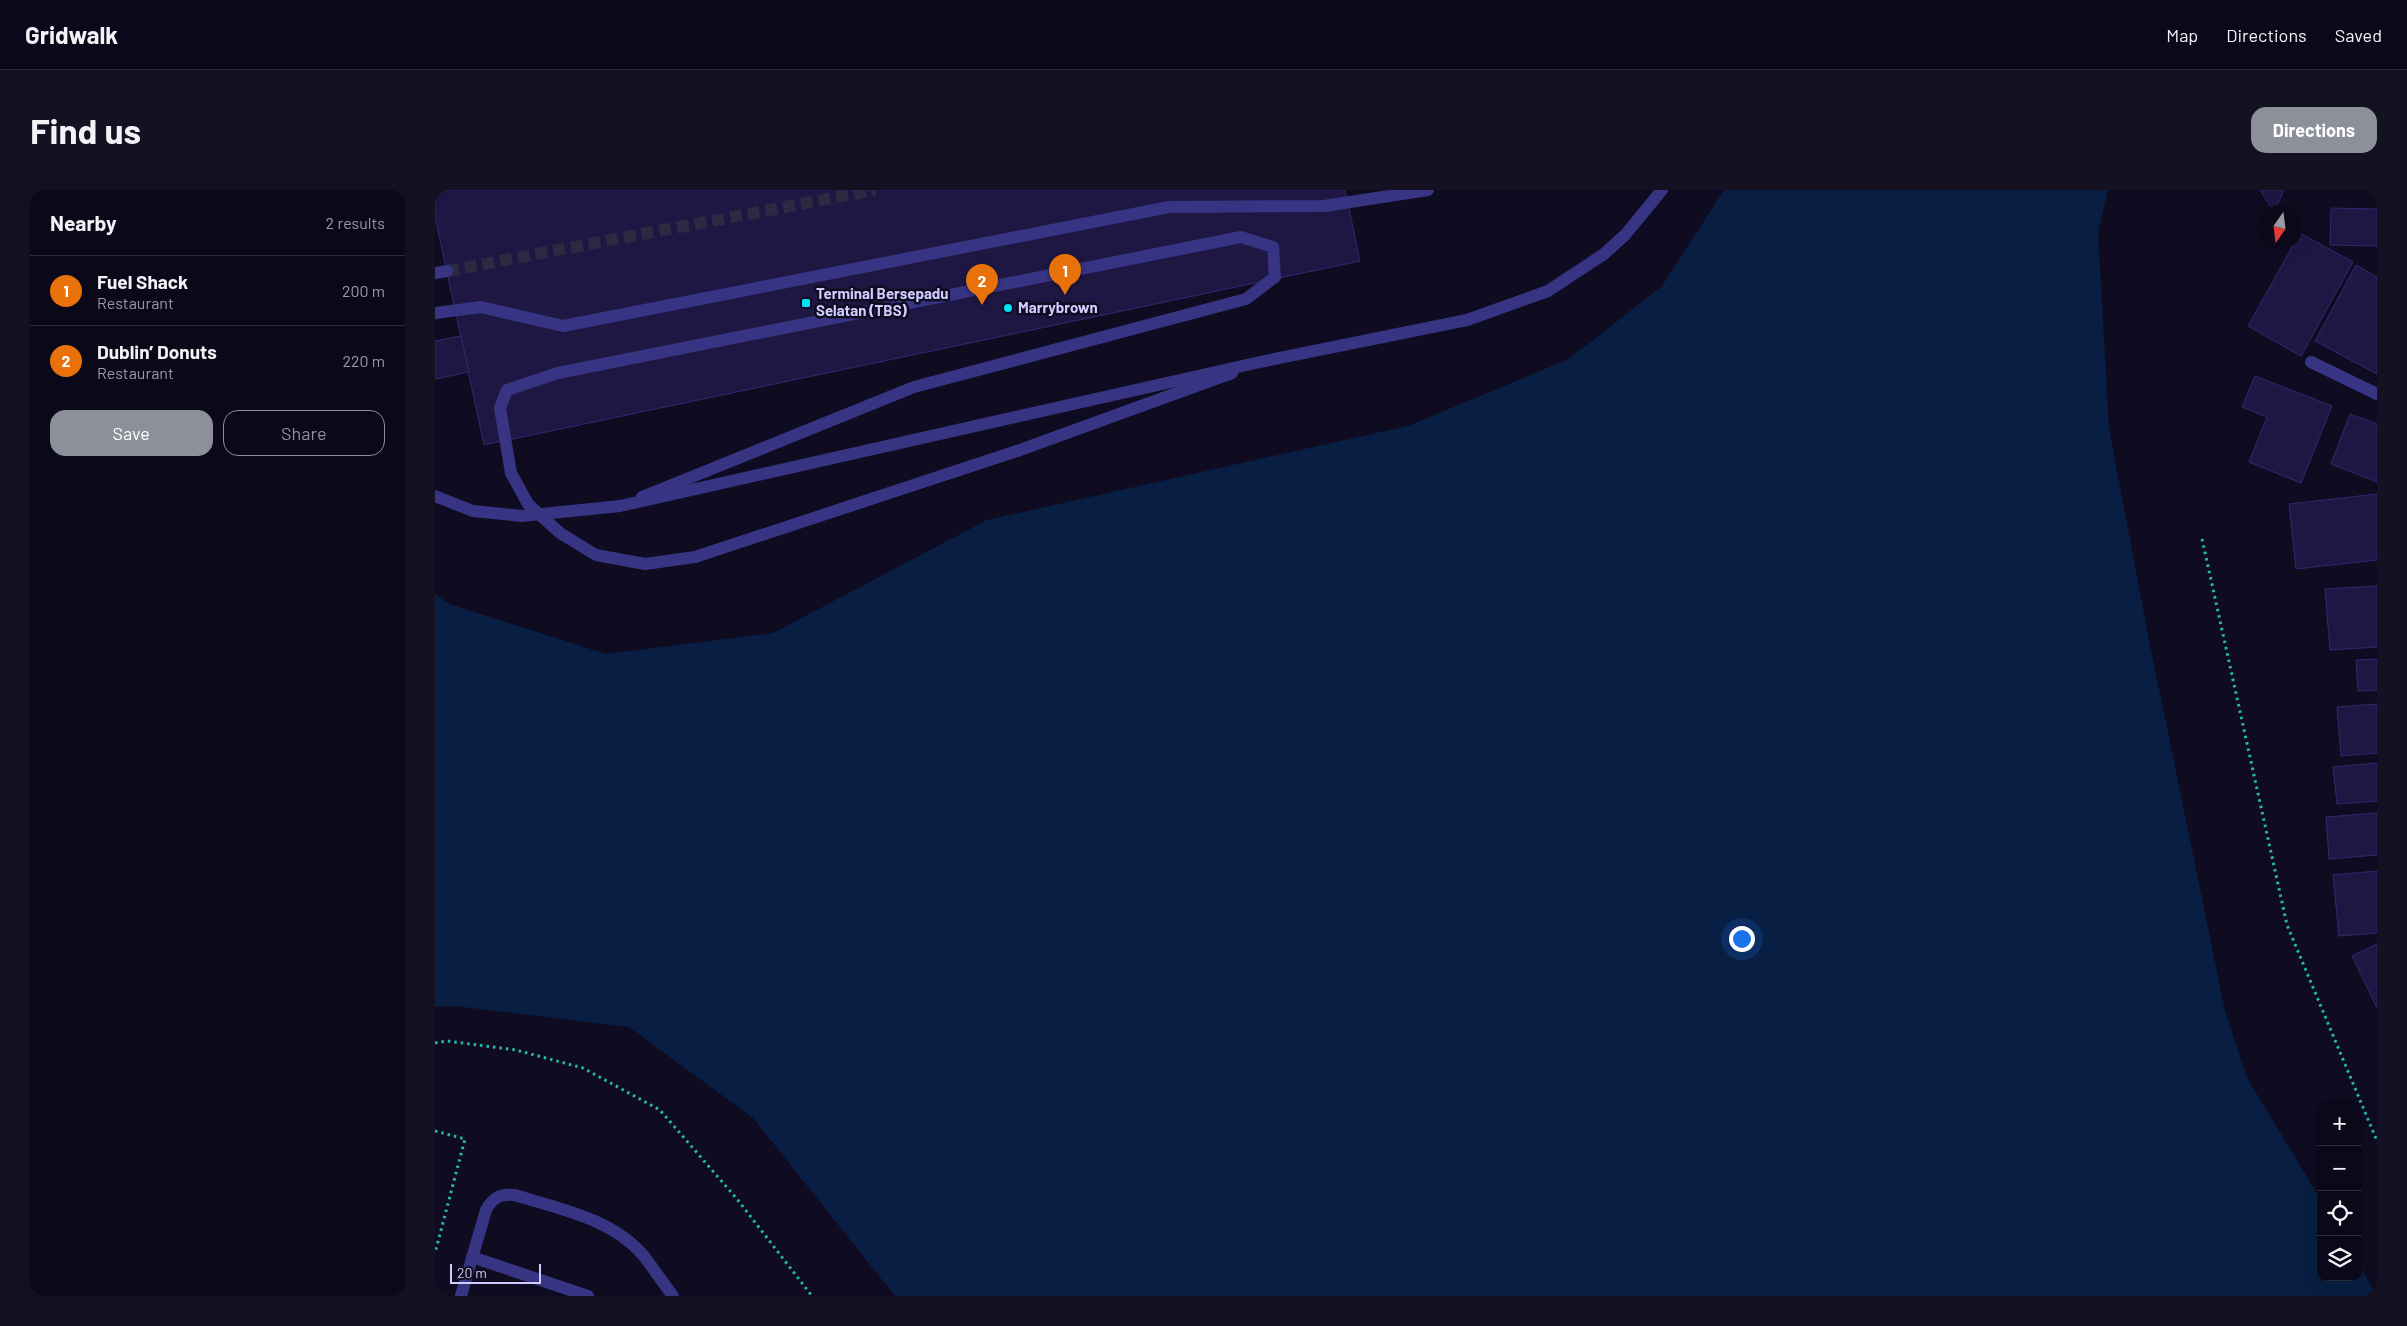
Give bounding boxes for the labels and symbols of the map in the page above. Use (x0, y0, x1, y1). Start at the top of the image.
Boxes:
north arrow (2257, 205, 2302, 250)
pin: 1 (1049, 254, 1081, 295)
pin: 2 (966, 264, 998, 305)
place label: Terminal Bersepadu Selatan (TBS) (816, 284, 949, 319)
marker: Terminal Bersepadu Selatan (TBS) (800, 297, 812, 309)
place label: Marrybrown (1018, 298, 1098, 316)
marker: Marrybrown (1002, 302, 1014, 314)
your location (1729, 926, 1755, 952)
scale bar (450, 1261, 541, 1284)

